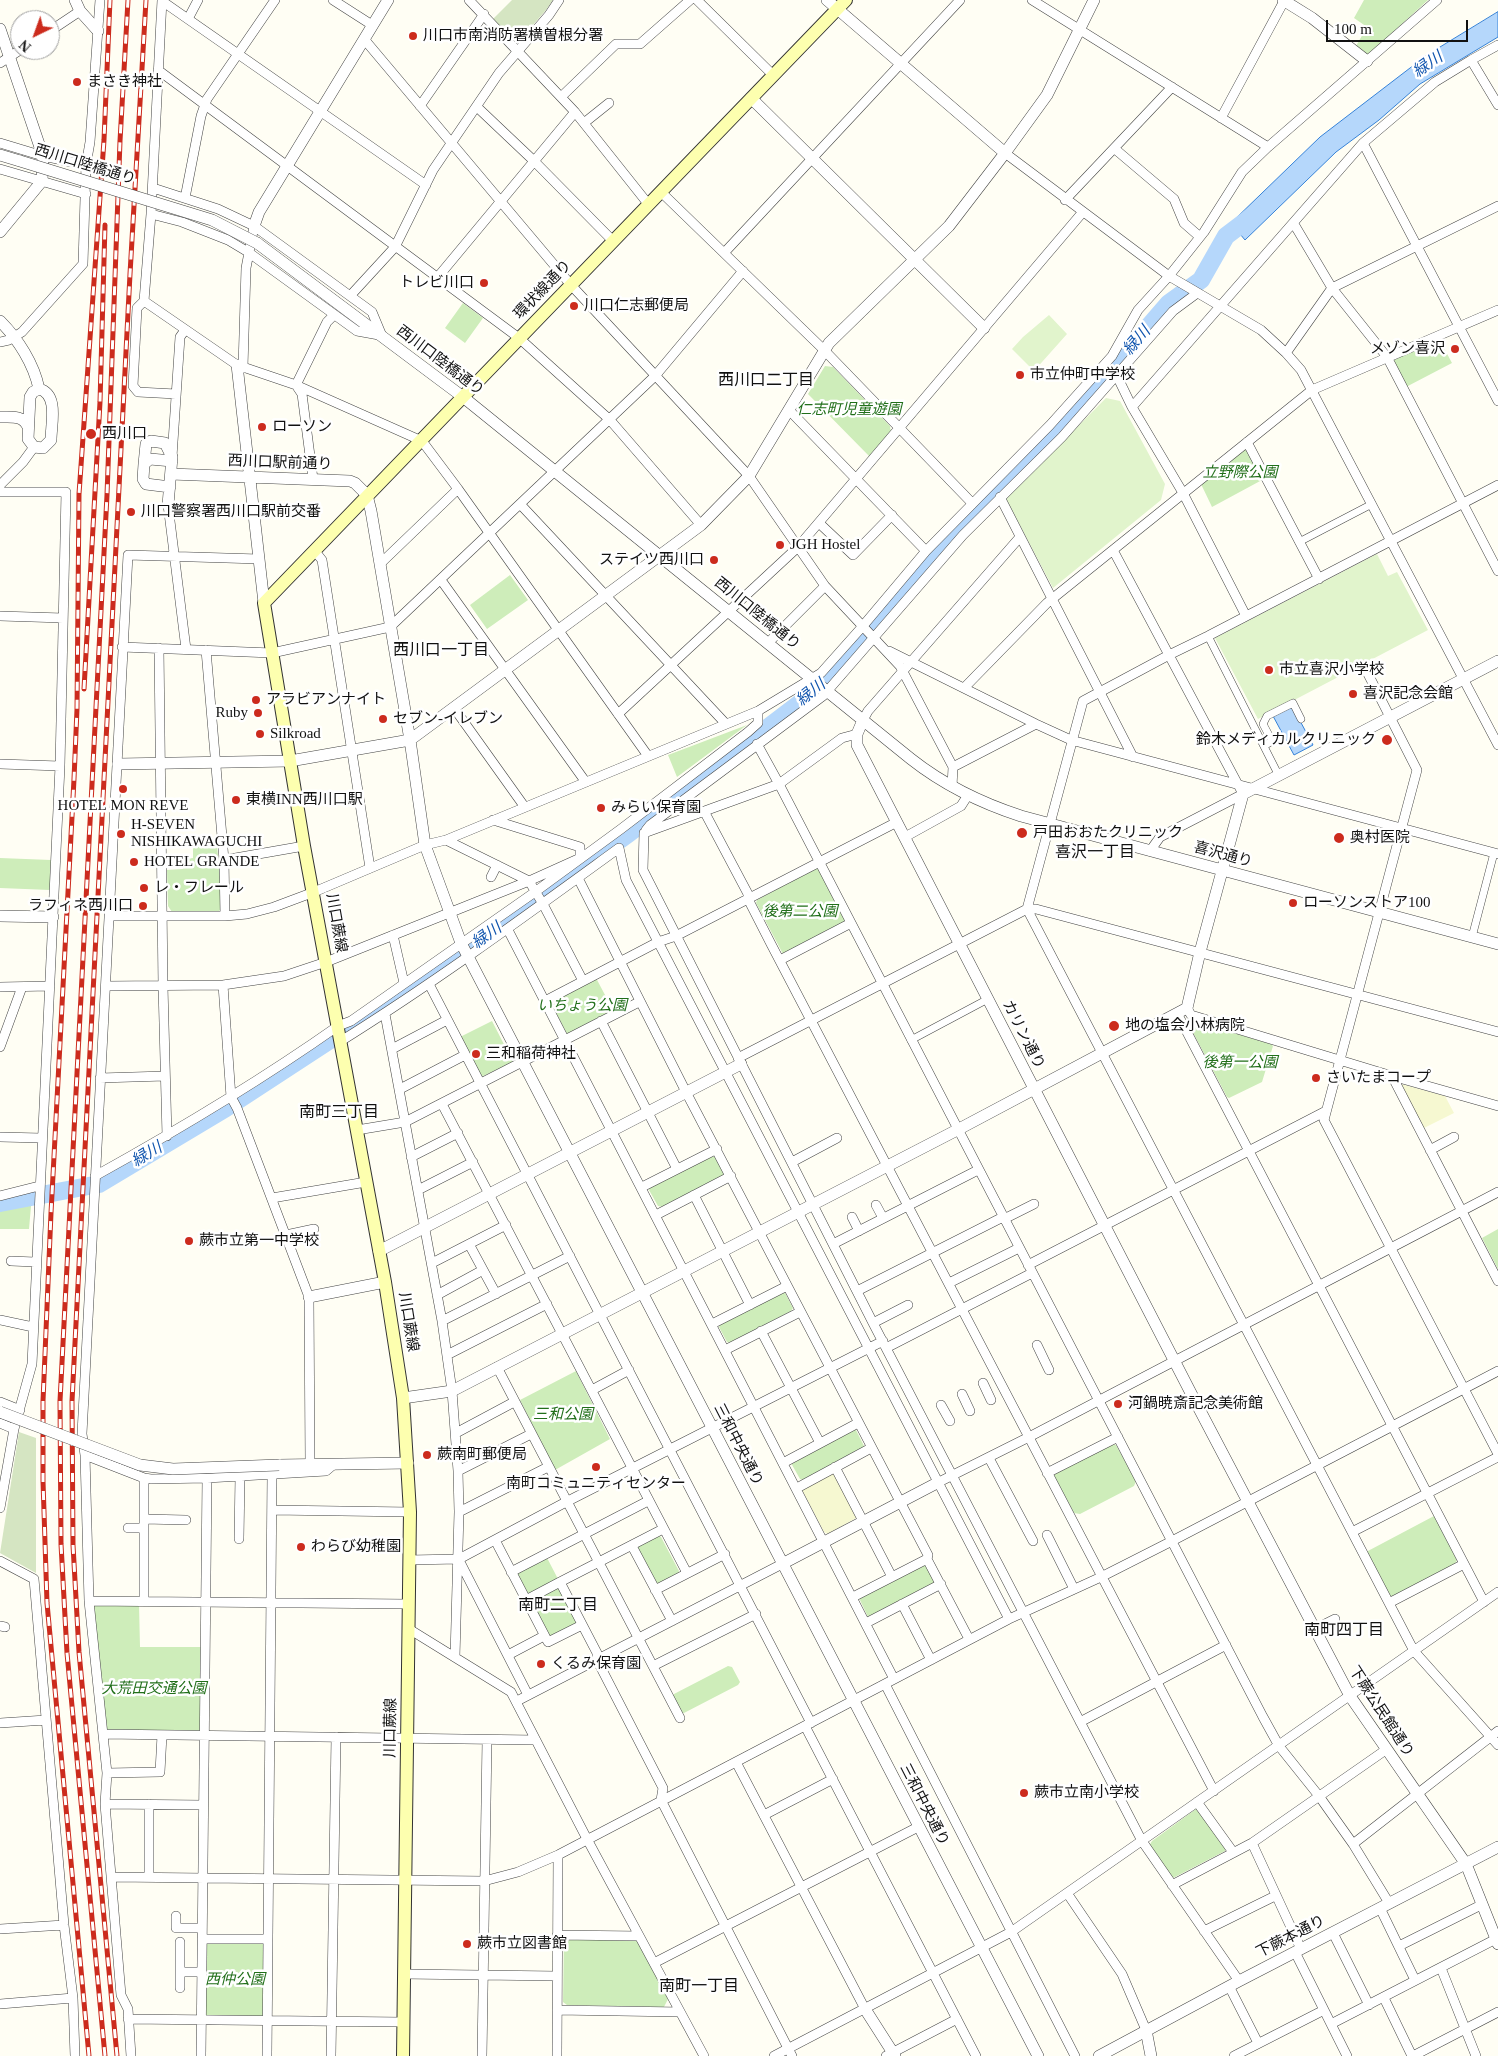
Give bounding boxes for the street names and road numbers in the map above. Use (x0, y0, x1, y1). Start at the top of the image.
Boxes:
street label: 西川口陸橋通り (32, 141, 138, 189)
street label: 環状線通り (510, 257, 576, 323)
street label: 西川口陸橋通り (393, 322, 487, 400)
street label: 西川口駅前通り (227, 452, 333, 474)
street label: 西川口陸橋通り (711, 574, 803, 654)
street label: 喜沢通り (1192, 839, 1254, 871)
street label: 川口蕨線 (322, 892, 350, 954)
street label: カリン通り (998, 998, 1048, 1072)
street label: 川口蕨線 (394, 1291, 422, 1353)
street label: 三和中央通り (710, 1401, 766, 1489)
street label: 下蕨公民館通り (1345, 1663, 1417, 1761)
street label: 川口蕨線 (381, 1698, 401, 1758)
street label: 三和中央通り (896, 1761, 952, 1849)
street label: 下蕨本通り (1254, 1912, 1328, 1962)

